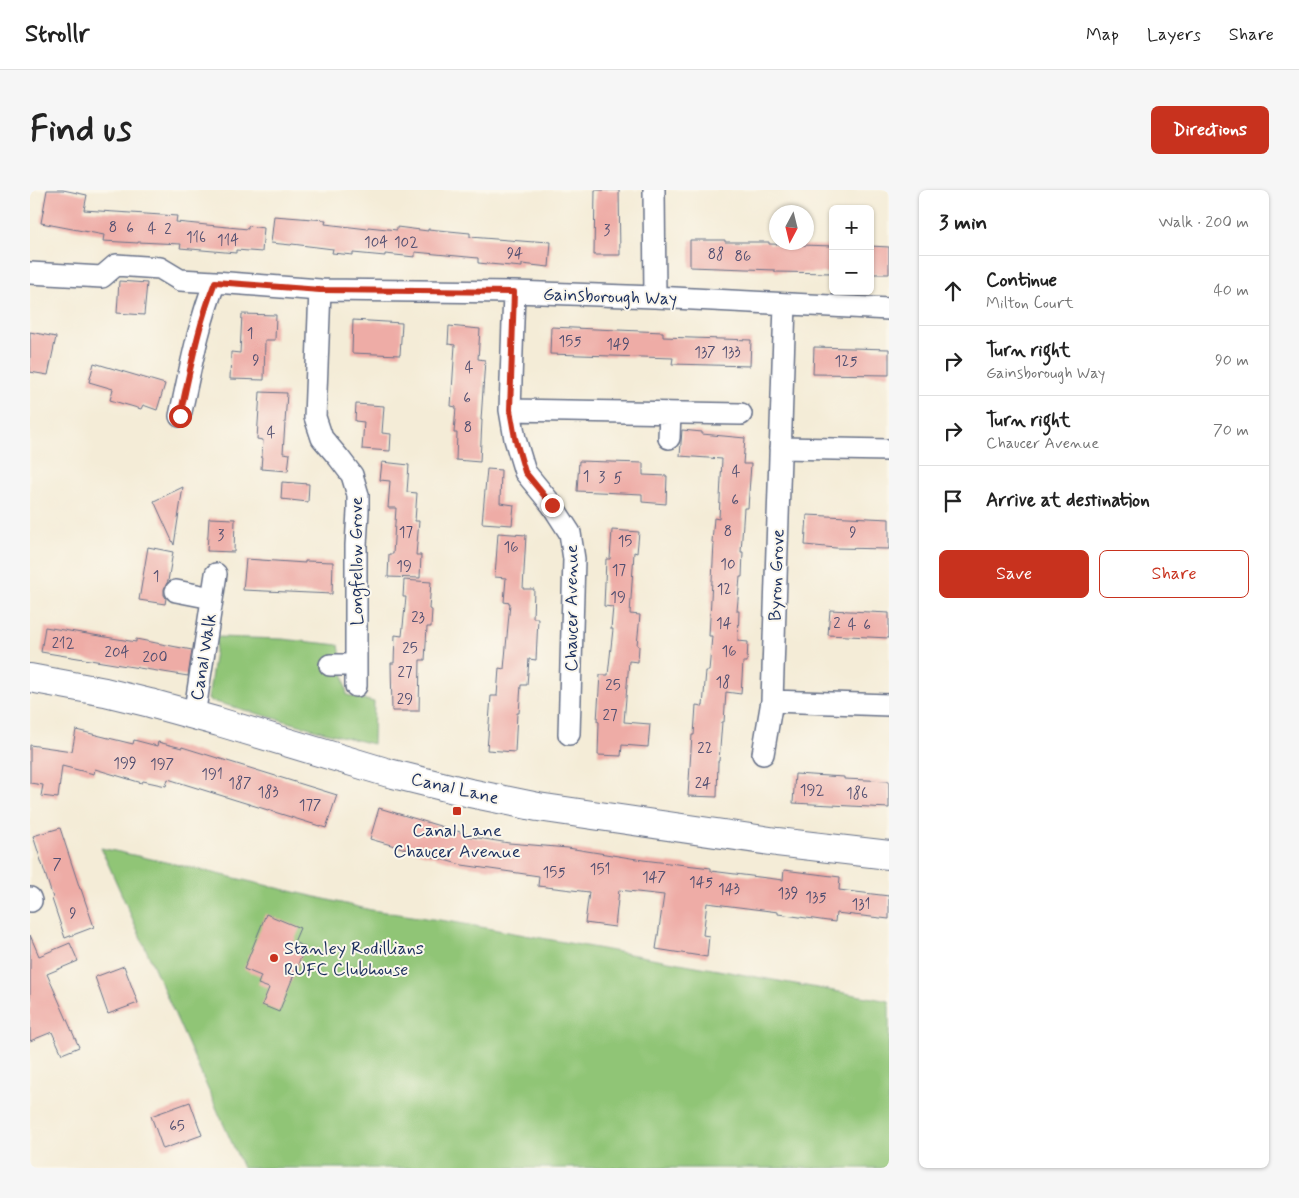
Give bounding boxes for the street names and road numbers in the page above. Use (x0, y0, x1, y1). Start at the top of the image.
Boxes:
street label: Gainsborough Way (542, 283, 677, 311)
street label: Longfellow Grove (345, 496, 370, 625)
street label: Byron Grove (763, 528, 791, 622)
street label: Chaucer Avenue (560, 544, 584, 672)
street label: Canal Walk (185, 612, 223, 702)
street label: Canal Lane (408, 767, 501, 811)

